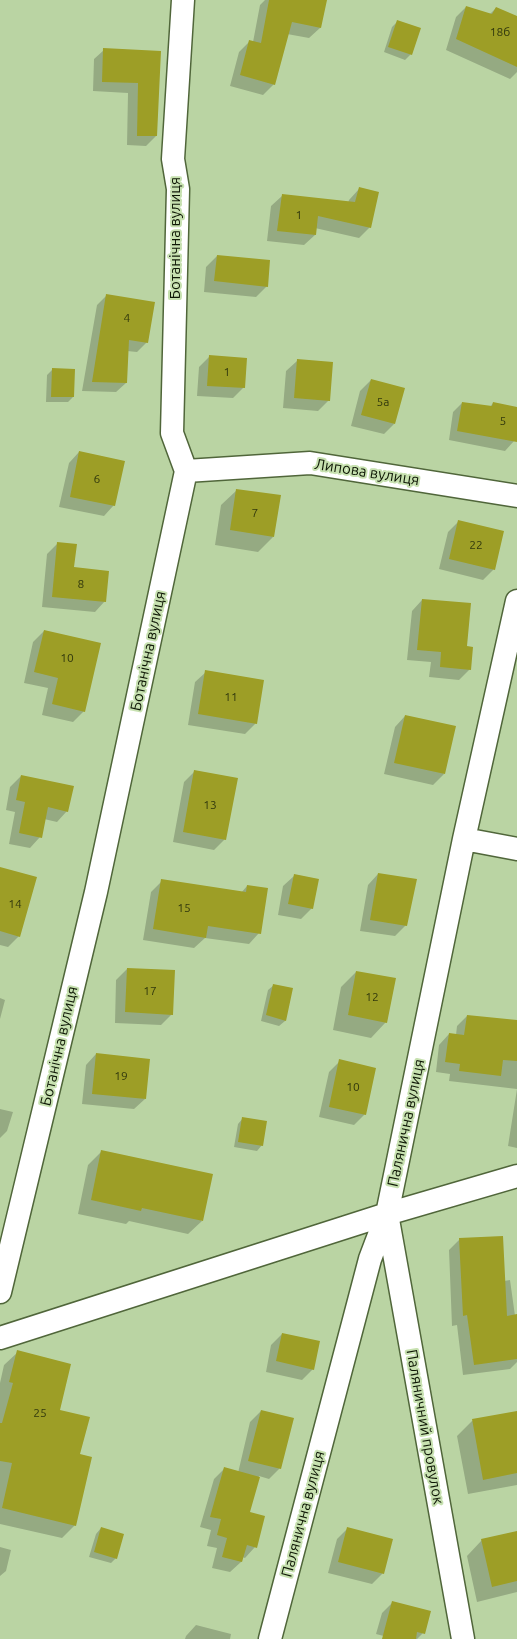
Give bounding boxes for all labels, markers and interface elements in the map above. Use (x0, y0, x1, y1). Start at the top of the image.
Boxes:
house number: 18б (490, 25, 510, 39)
street label: Ботанічна вулиця (166, 177, 184, 299)
house number: 1 (296, 208, 302, 222)
house number: 4 (124, 311, 130, 325)
house number: 1 (224, 365, 230, 379)
house number: 5а (377, 395, 389, 409)
house number: 5 (500, 414, 506, 428)
street label: Липова вулиця (313, 455, 421, 489)
house number: 6 (94, 472, 100, 486)
house number: 7 (252, 506, 258, 520)
house number: 22 (469, 538, 483, 552)
house number: 8 (78, 577, 84, 591)
street label: Ботанічна вулиця (126, 589, 170, 713)
house number: 10 (60, 651, 74, 665)
house number: 11 (224, 690, 238, 704)
house number: 13 (203, 798, 217, 812)
house number: 14 (8, 897, 22, 911)
house number: 15 (177, 901, 191, 915)
street label: Ботанічна вулиця (36, 984, 82, 1108)
house number: 17 (143, 984, 157, 998)
house number: 12 (365, 990, 379, 1004)
street label: Палянична вулиця (384, 1058, 428, 1188)
house number: 19 (114, 1069, 128, 1083)
house number: 10 (346, 1080, 360, 1094)
street label: Паляничний провулок (403, 1348, 447, 1506)
house number: 25 (33, 1406, 47, 1420)
street label: Палянична вулиця (277, 1449, 329, 1579)

